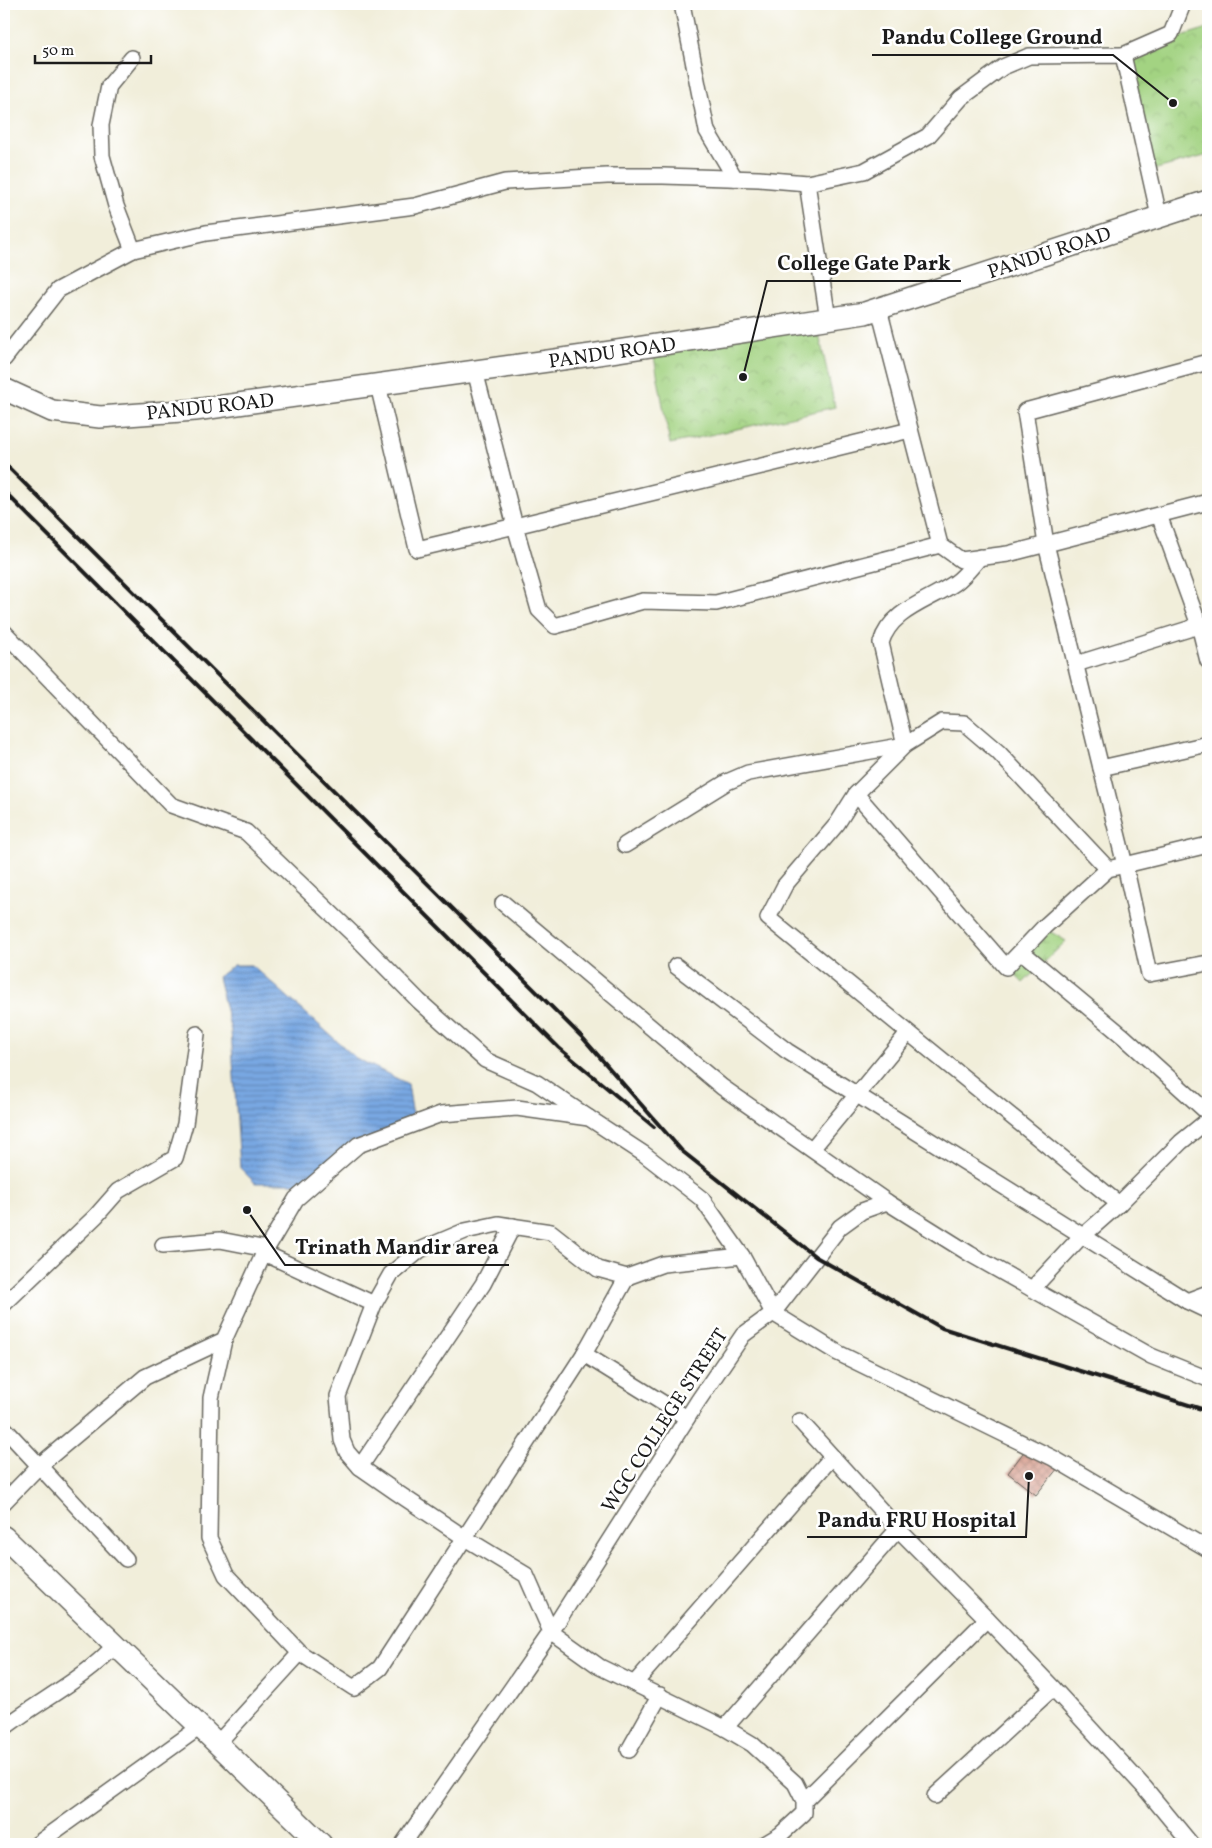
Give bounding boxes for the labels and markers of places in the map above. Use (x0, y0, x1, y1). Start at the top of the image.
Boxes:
callout: Pandu College Ground (872, 19, 1113, 55)
callout: College Gate Park (767, 245, 961, 281)
callout: Trinath Mandir area (285, 1229, 509, 1265)
callout: Pandu FRU Hospital (807, 1501, 1026, 1537)

